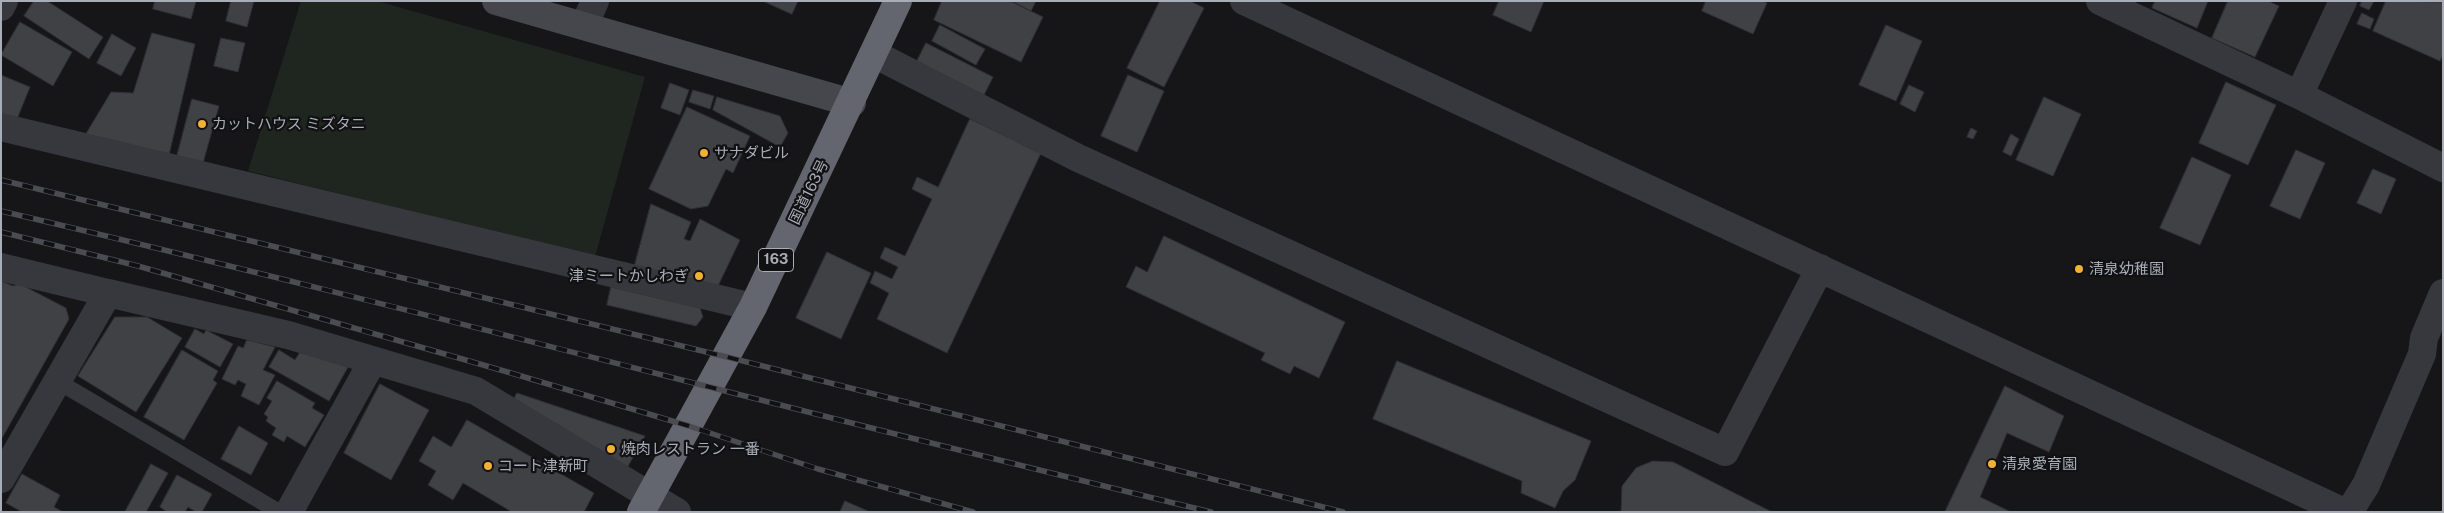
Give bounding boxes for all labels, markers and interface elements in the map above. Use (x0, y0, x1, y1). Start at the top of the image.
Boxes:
place label: カットハウス ミズタニ (212, 115, 366, 133)
marker: カットハウス ミズタニ (196, 118, 208, 130)
place label: サナダビル (714, 144, 789, 162)
marker: サナダビル (698, 147, 710, 159)
street label: 国道163号 (786, 157, 832, 227)
road number: 163 (758, 248, 794, 272)
place label: 清泉幼稚園 (2089, 260, 2164, 278)
marker: 清泉幼稚園 (2073, 263, 2085, 275)
place label: 津ミートかしわぎ (569, 267, 689, 285)
marker: 津ミートかしわぎ (693, 270, 705, 282)
place label: 焼肉レストラン 一番 (621, 440, 760, 458)
marker: 焼肉レストラン 一番 (605, 443, 617, 455)
place label: 清泉愛育園 (2002, 455, 2077, 473)
place label: コート津新町 (498, 457, 588, 475)
marker: 清泉愛育園 (1986, 458, 1998, 470)
marker: コート津新町 (482, 460, 494, 472)

